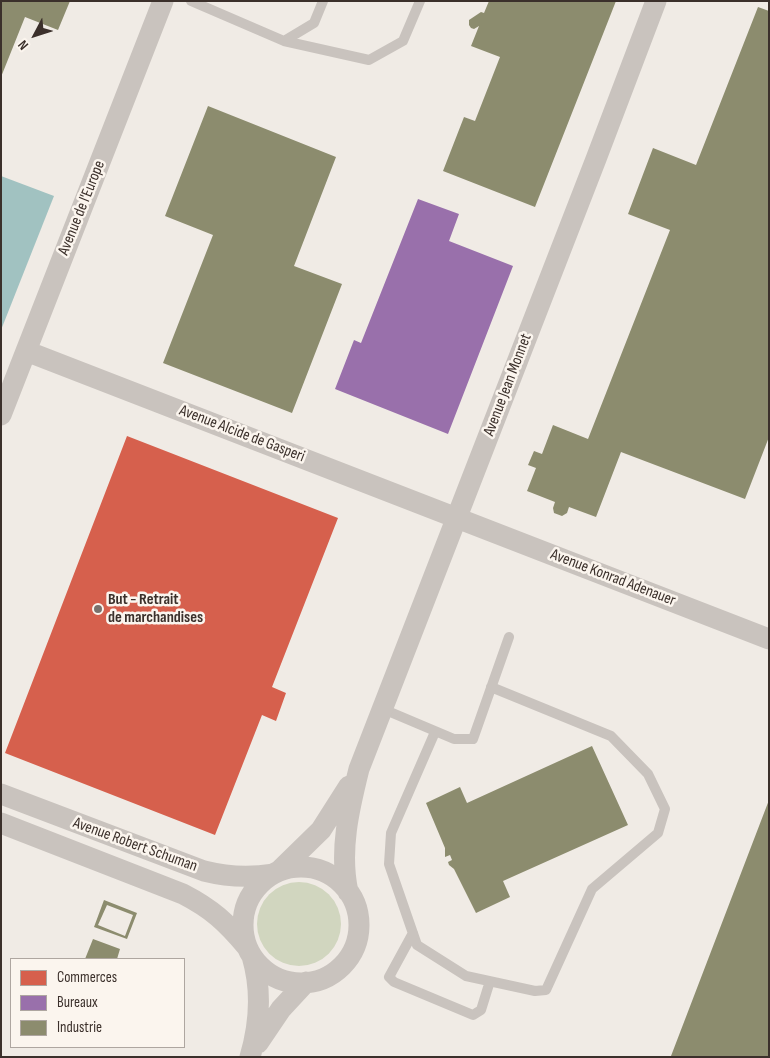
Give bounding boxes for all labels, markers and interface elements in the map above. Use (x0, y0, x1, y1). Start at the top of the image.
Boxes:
north arrow (10, 10, 60, 60)
text: N (14, 37, 32, 53)
street label: Avenue de l'Europe (54, 158, 110, 258)
street label: Avenue Jean Monnet (480, 331, 536, 439)
street label: Avenue Alcide de Gasperi (177, 401, 307, 467)
street label: Avenue Konrad Adenauer (548, 545, 678, 611)
place label: But - Retrait de marchandises (108, 590, 203, 628)
marker: But - Retrait de marchandises (92, 603, 104, 615)
street label: Avenue Robert Schuman (70, 814, 200, 876)
legend (10, 958, 185, 1048)
text: Commerces (57, 968, 117, 987)
text: Bureaux (57, 993, 98, 1012)
text: Industrie (57, 1018, 102, 1037)

